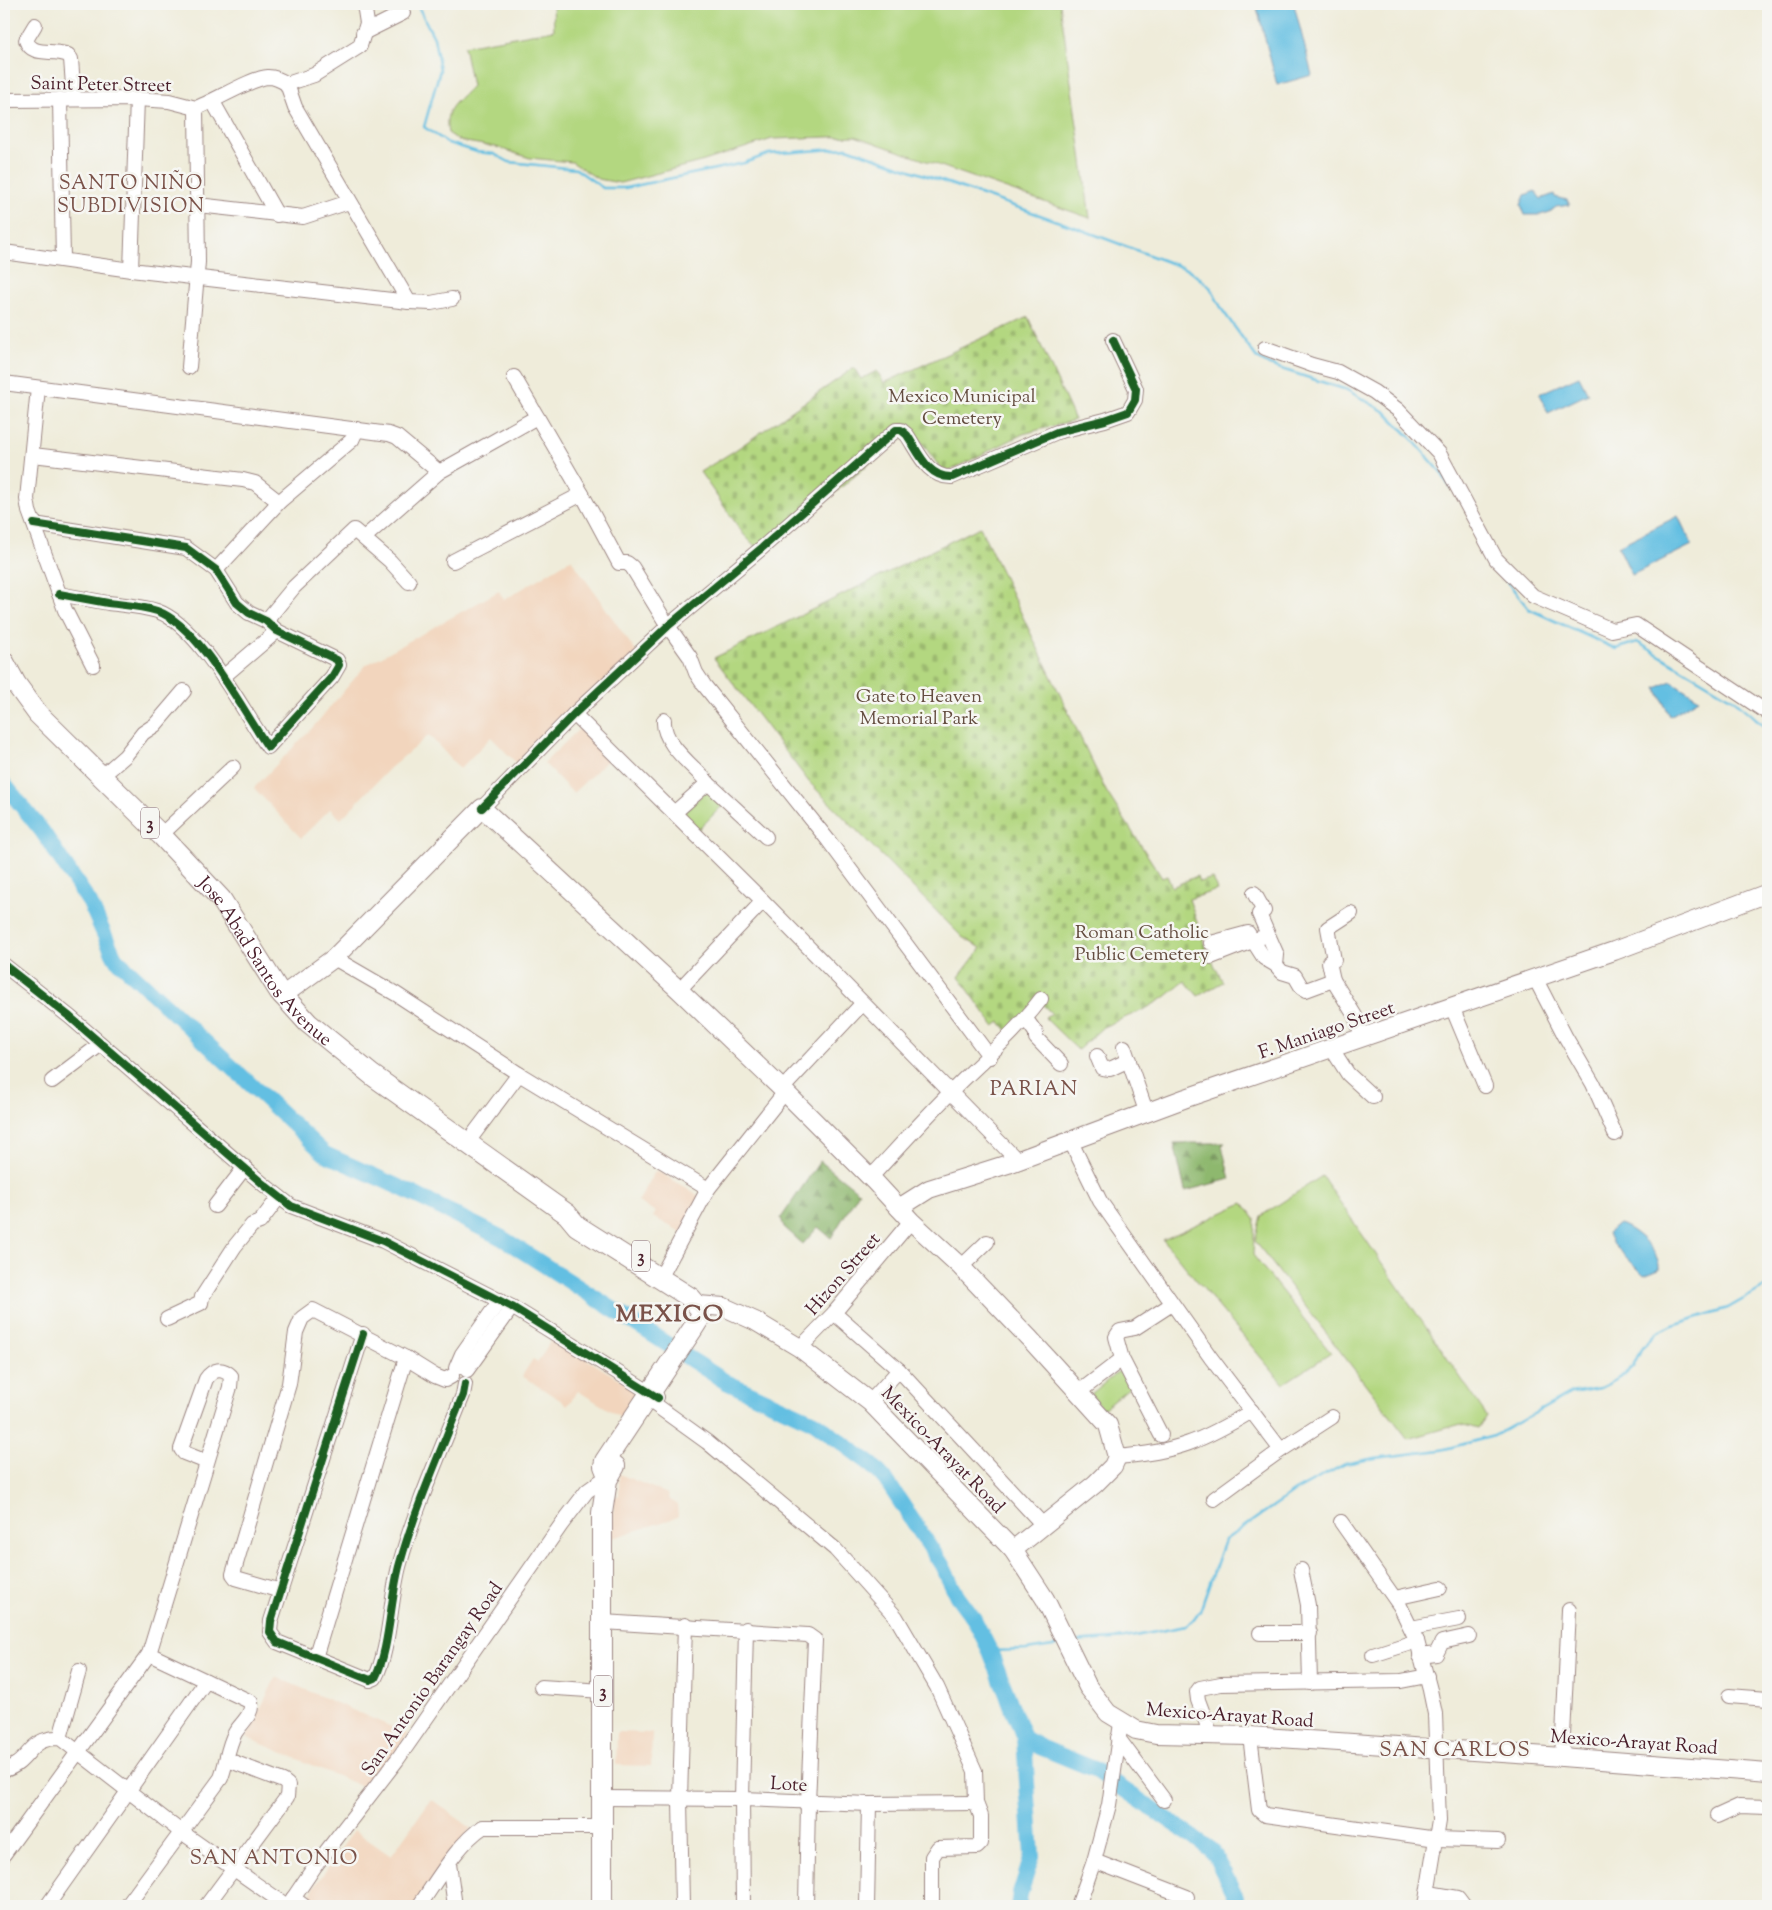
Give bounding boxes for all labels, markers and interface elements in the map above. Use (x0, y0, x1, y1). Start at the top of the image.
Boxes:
street label: Saint Peter Street (30, 71, 172, 100)
district label: SANTO NIÑO SUBDIVISION (57, 169, 205, 222)
park label: Mexico Municipal Cemetery (888, 384, 1036, 433)
park label: Gate to Heaven Memorial Park (856, 684, 982, 733)
road number: 3 (141, 808, 159, 838)
street label: Jose Abad Santos Avenue (190, 871, 337, 1054)
park label: Roman Catholic Public Cemetery (1075, 920, 1210, 969)
street label: F. Maniago Street (1255, 995, 1399, 1067)
district label: PARIAN (990, 1075, 1078, 1105)
street label: Hizon Street (800, 1227, 888, 1322)
road number: 3 (632, 1240, 650, 1272)
district label: MEXICO (616, 1298, 724, 1332)
street label: Mexico-Arayat Road (874, 1381, 1010, 1521)
street label: San Antonio Barangay Road (356, 1577, 511, 1782)
road number: 3 (594, 1675, 612, 1706)
street label: Mexico-Arayat Road (1145, 1697, 1315, 1736)
street label: Mexico-Arayat Road (1549, 1724, 1719, 1763)
district label: SAN CARLOS (1379, 1736, 1531, 1766)
street label: Lote (770, 1771, 808, 1800)
district label: SAN ANTONIO (190, 1844, 358, 1874)

